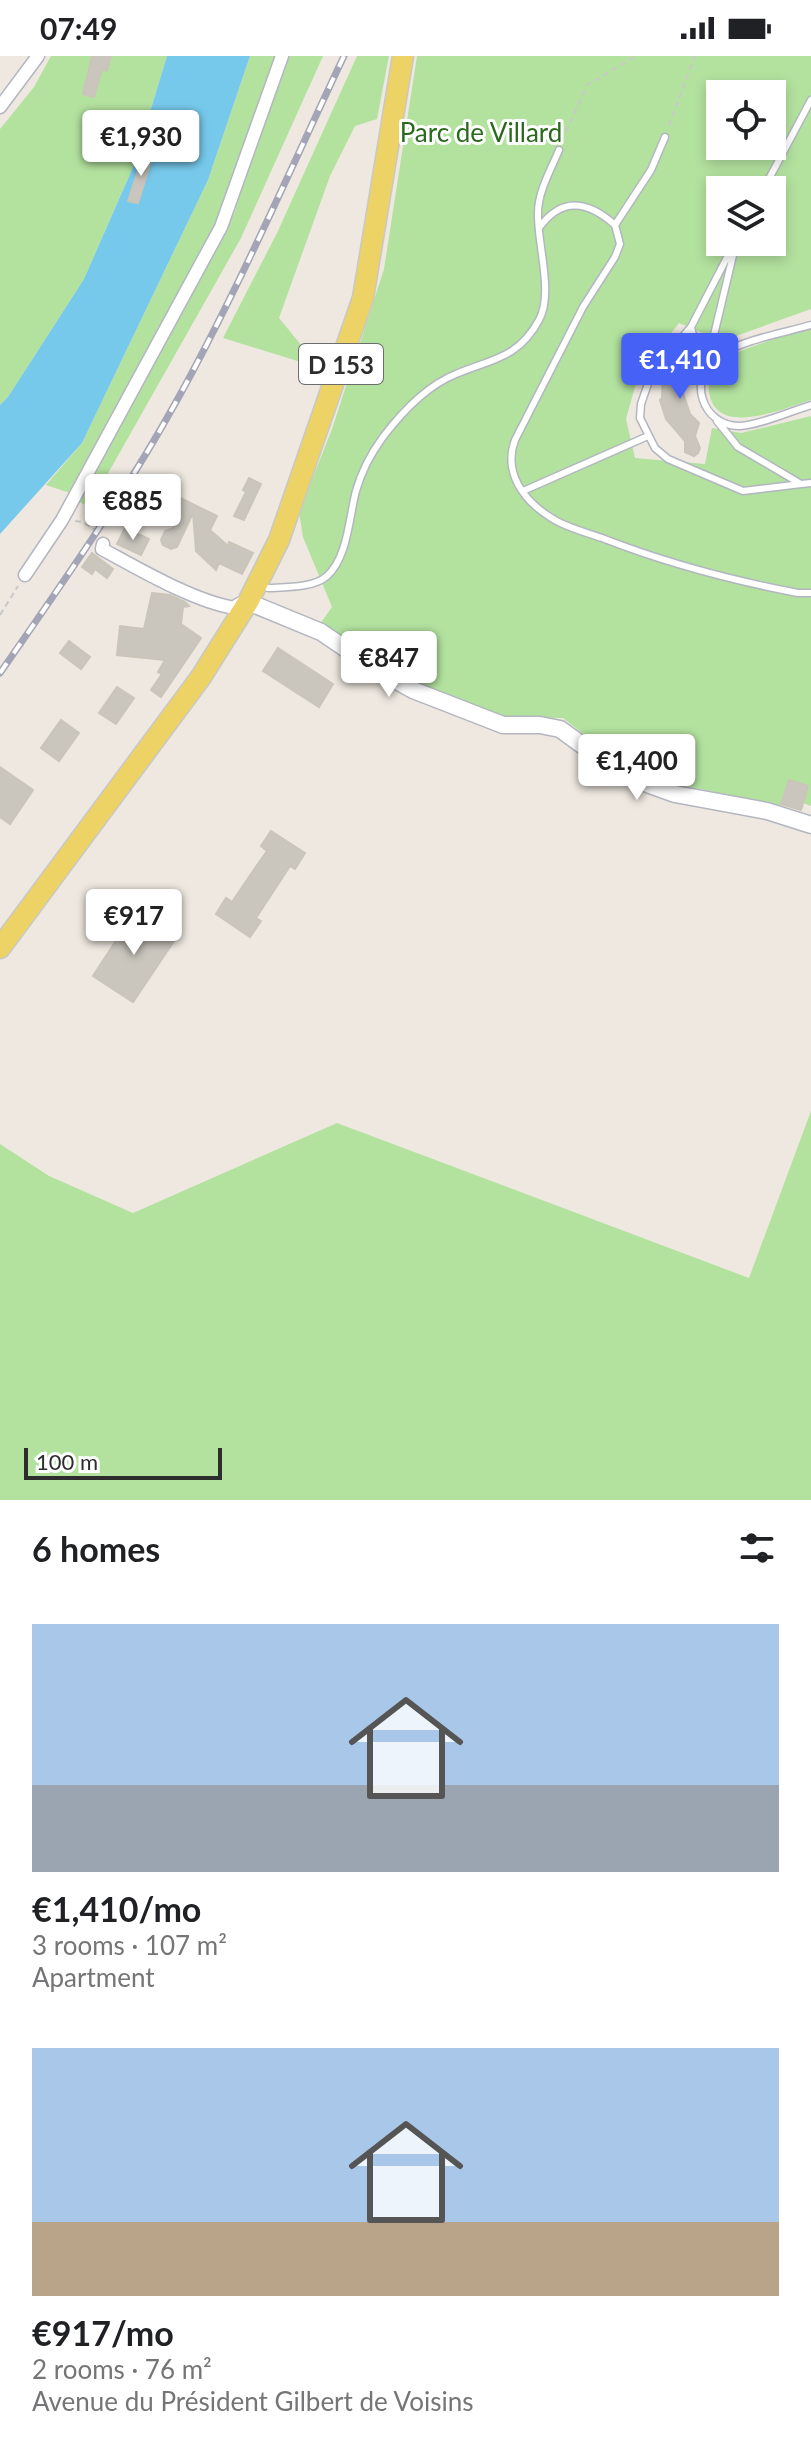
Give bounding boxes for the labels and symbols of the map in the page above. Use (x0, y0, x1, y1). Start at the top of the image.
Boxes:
pin: €1,930 (76, 110, 206, 178)
park label: Parc de Villard (400, 116, 562, 148)
pin: €1,410 (615, 333, 745, 401)
road number: D 153 (299, 344, 383, 384)
pin: €885 (86, 474, 180, 542)
pin: €847 (342, 631, 436, 699)
pin: €1,400 (572, 734, 702, 802)
pin: €917 (87, 889, 181, 957)
scale bar (24, 1444, 222, 1480)

